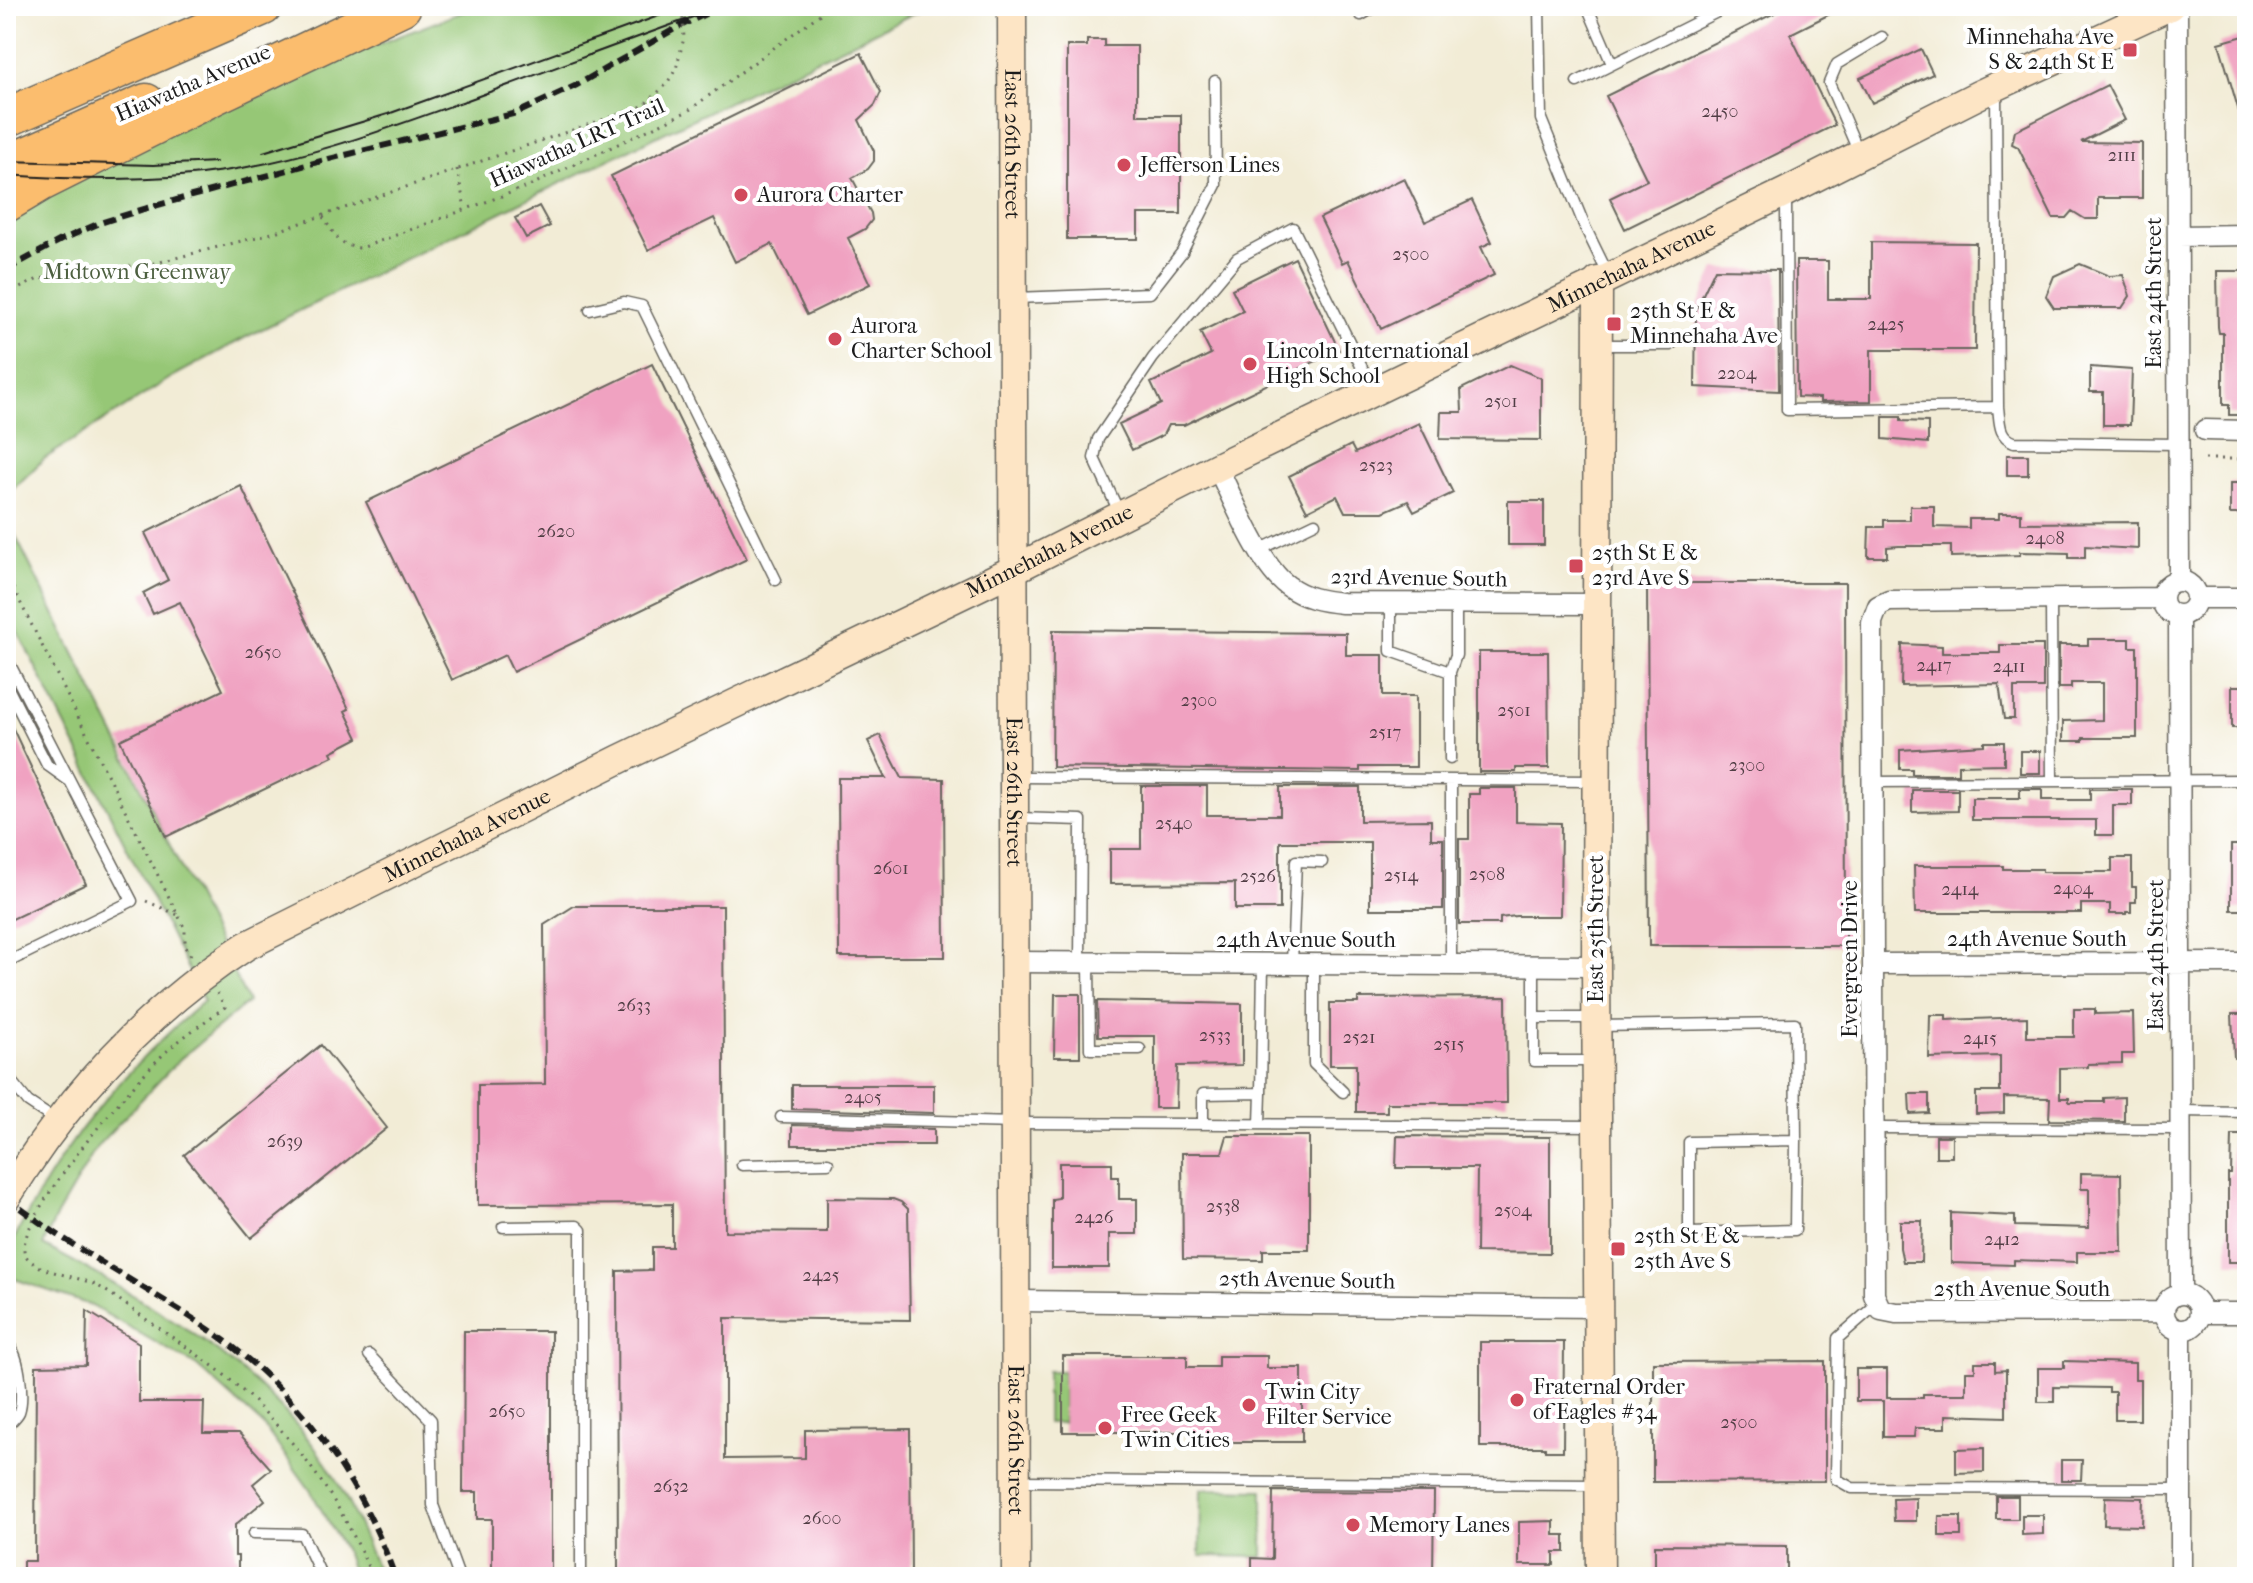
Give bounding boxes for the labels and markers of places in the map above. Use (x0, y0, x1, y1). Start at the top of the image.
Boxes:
place label: Minnehaha Ave S & 24th St E (1966, 24, 2114, 75)
marker: Minnehaha Ave S & 24th St E (2121, 41, 2139, 59)
place label: Jefferson Lines (1138, 152, 1280, 178)
marker: Jefferson Lines (1115, 156, 1133, 174)
place label: Aurora Charter (756, 182, 904, 208)
marker: Aurora Charter (732, 186, 750, 204)
place label: 25th St E & Minnehaha Ave (1630, 298, 1778, 349)
place label: Aurora Charter School (850, 313, 992, 364)
marker: 25th St E & Minnehaha Ave (1605, 315, 1623, 333)
marker: Aurora Charter School (826, 330, 844, 348)
place label: Lincoln International High School (1266, 338, 1469, 389)
marker: Lincoln International High School (1241, 355, 1259, 373)
place label: 25th St E & 23rd Ave S (1592, 540, 1698, 591)
marker: 25th St E & 23rd Ave S (1567, 557, 1585, 575)
place label: 25th St E & 25th Ave S (1634, 1223, 1740, 1274)
marker: 25th St E & 25th Ave S (1609, 1240, 1627, 1258)
place label: Fraternal Order of Eagles #34 (1533, 1374, 1686, 1425)
place label: Twin City Filter Service (1265, 1379, 1392, 1430)
marker: Fraternal Order of Eagles #34 (1508, 1391, 1526, 1409)
marker: Twin City Filter Service (1240, 1396, 1258, 1414)
place label: Free Geek Twin Cities (1121, 1402, 1230, 1453)
marker: Free Geek Twin Cities (1096, 1419, 1114, 1437)
place label: Memory Lanes (1369, 1512, 1510, 1538)
marker: Memory Lanes (1344, 1516, 1362, 1534)

